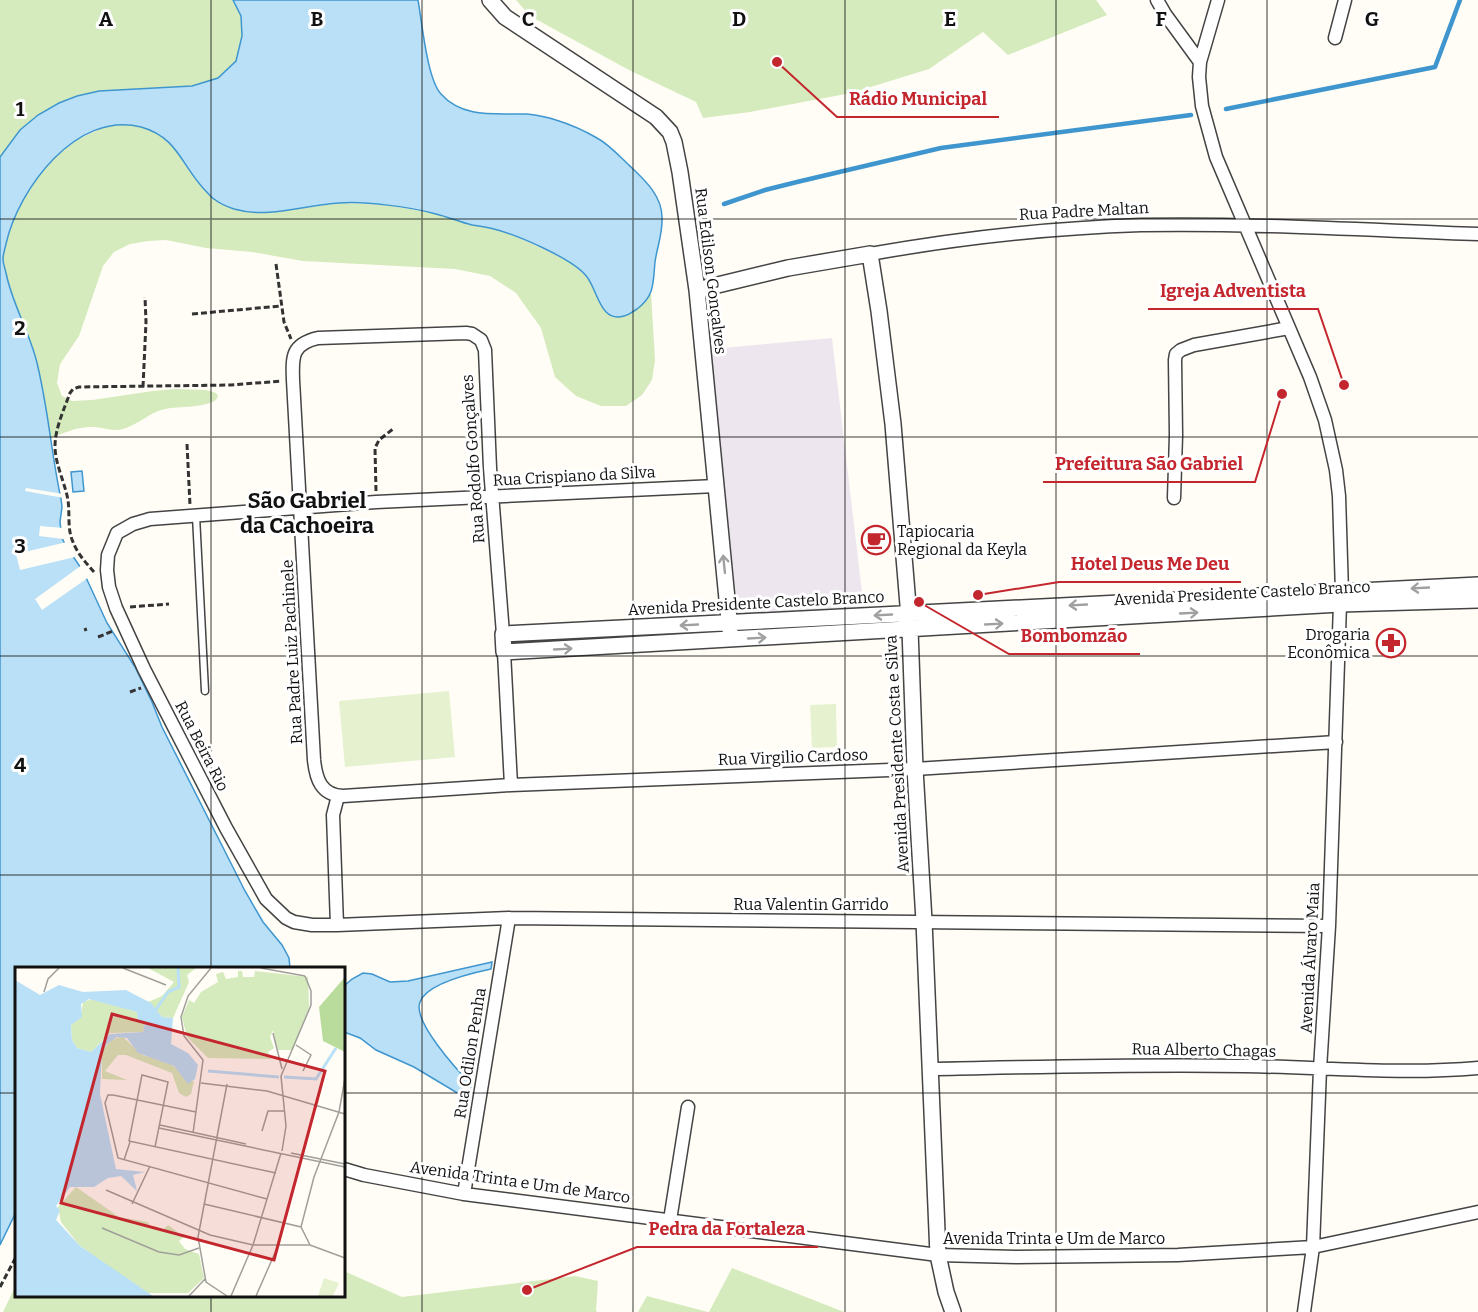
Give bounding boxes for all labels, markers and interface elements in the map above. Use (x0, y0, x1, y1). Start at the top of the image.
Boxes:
text: A (99, 7, 114, 31)
text: B (311, 7, 324, 31)
text: C (522, 7, 534, 31)
text: D (732, 7, 746, 31)
text: E (944, 7, 956, 31)
text: F (1155, 7, 1167, 31)
text: G (1365, 7, 1379, 31)
callout: Rádio Municipal (837, 81, 999, 117)
text: Rádio Municipal (849, 88, 987, 110)
text: 1 (16, 97, 25, 121)
street label: Rua Edilson Gonçalves (691, 187, 731, 355)
street label: Rua Padre Maltan (1019, 198, 1149, 224)
callout: Igreja Adventista (1148, 273, 1318, 309)
text: Igreja Adventista (1160, 280, 1306, 302)
text: 2 (14, 316, 26, 340)
street label: Rua Rodolfo Gonçalves (458, 374, 488, 544)
callout: Prefeitura São Gabriel (1043, 446, 1255, 482)
text: Prefeitura São Gabriel (1055, 453, 1243, 475)
street label: Rua Crispiano da Silva (492, 462, 656, 490)
district label: São Gabriel da Cachoeira (240, 487, 375, 539)
place label: Tapiocaria Regional da Keyla (897, 522, 1027, 559)
cafe icon: Tapiocaria Regional da Keyla (860, 524, 892, 556)
text: 3 (14, 534, 26, 558)
callout: Hotel Deus Me Deu (1059, 546, 1241, 582)
text: Hotel Deus Me Deu (1071, 553, 1230, 575)
one-way arrow (718, 555, 729, 575)
street label: Rua Padre Luiz Pachinele (278, 559, 306, 745)
street label: Avenida Presidente Castelo Branco (1113, 577, 1371, 609)
one-way arrow (1410, 582, 1430, 593)
street label: Avenida Presidente Castelo Branco (627, 587, 885, 619)
one-way arrow (1069, 600, 1089, 611)
one-way arrow (1178, 607, 1198, 618)
one-way arrow (874, 610, 894, 621)
callout: Bombomzão (1009, 618, 1140, 654)
one-way arrow (679, 619, 699, 630)
one-way arrow (983, 619, 1003, 630)
text: Bombomzão (1021, 625, 1127, 647)
place label: Drogaria Econômica (1287, 625, 1370, 662)
pharmacy icon: Drogaria Econômica (1375, 627, 1407, 659)
one-way arrow (747, 632, 767, 643)
street label: Avenida Presidente Costa e Silva (881, 634, 913, 873)
one-way arrow (552, 643, 572, 654)
street label: Rua Beira Rio (171, 698, 233, 794)
street label: Rua Virgilio Cardoso (718, 745, 868, 769)
text: 4 (14, 753, 26, 777)
street label: Avenida Álvaro Maia (1296, 882, 1323, 1034)
street label: Rua Valentin Garrido (733, 895, 889, 914)
inset map (15, 967, 345, 1297)
street label: Rua Odilon Penha (450, 986, 490, 1120)
street label: Rua Alberto Chagas (1132, 1039, 1276, 1061)
street label: Avenida Trinta e Um de Marco (409, 1157, 631, 1207)
callout: Pedra da Fortaleza (637, 1211, 818, 1247)
text: Pedra da Fortaleza (649, 1218, 805, 1240)
street label: Avenida Trinta e Um de Marco (943, 1229, 1165, 1248)

